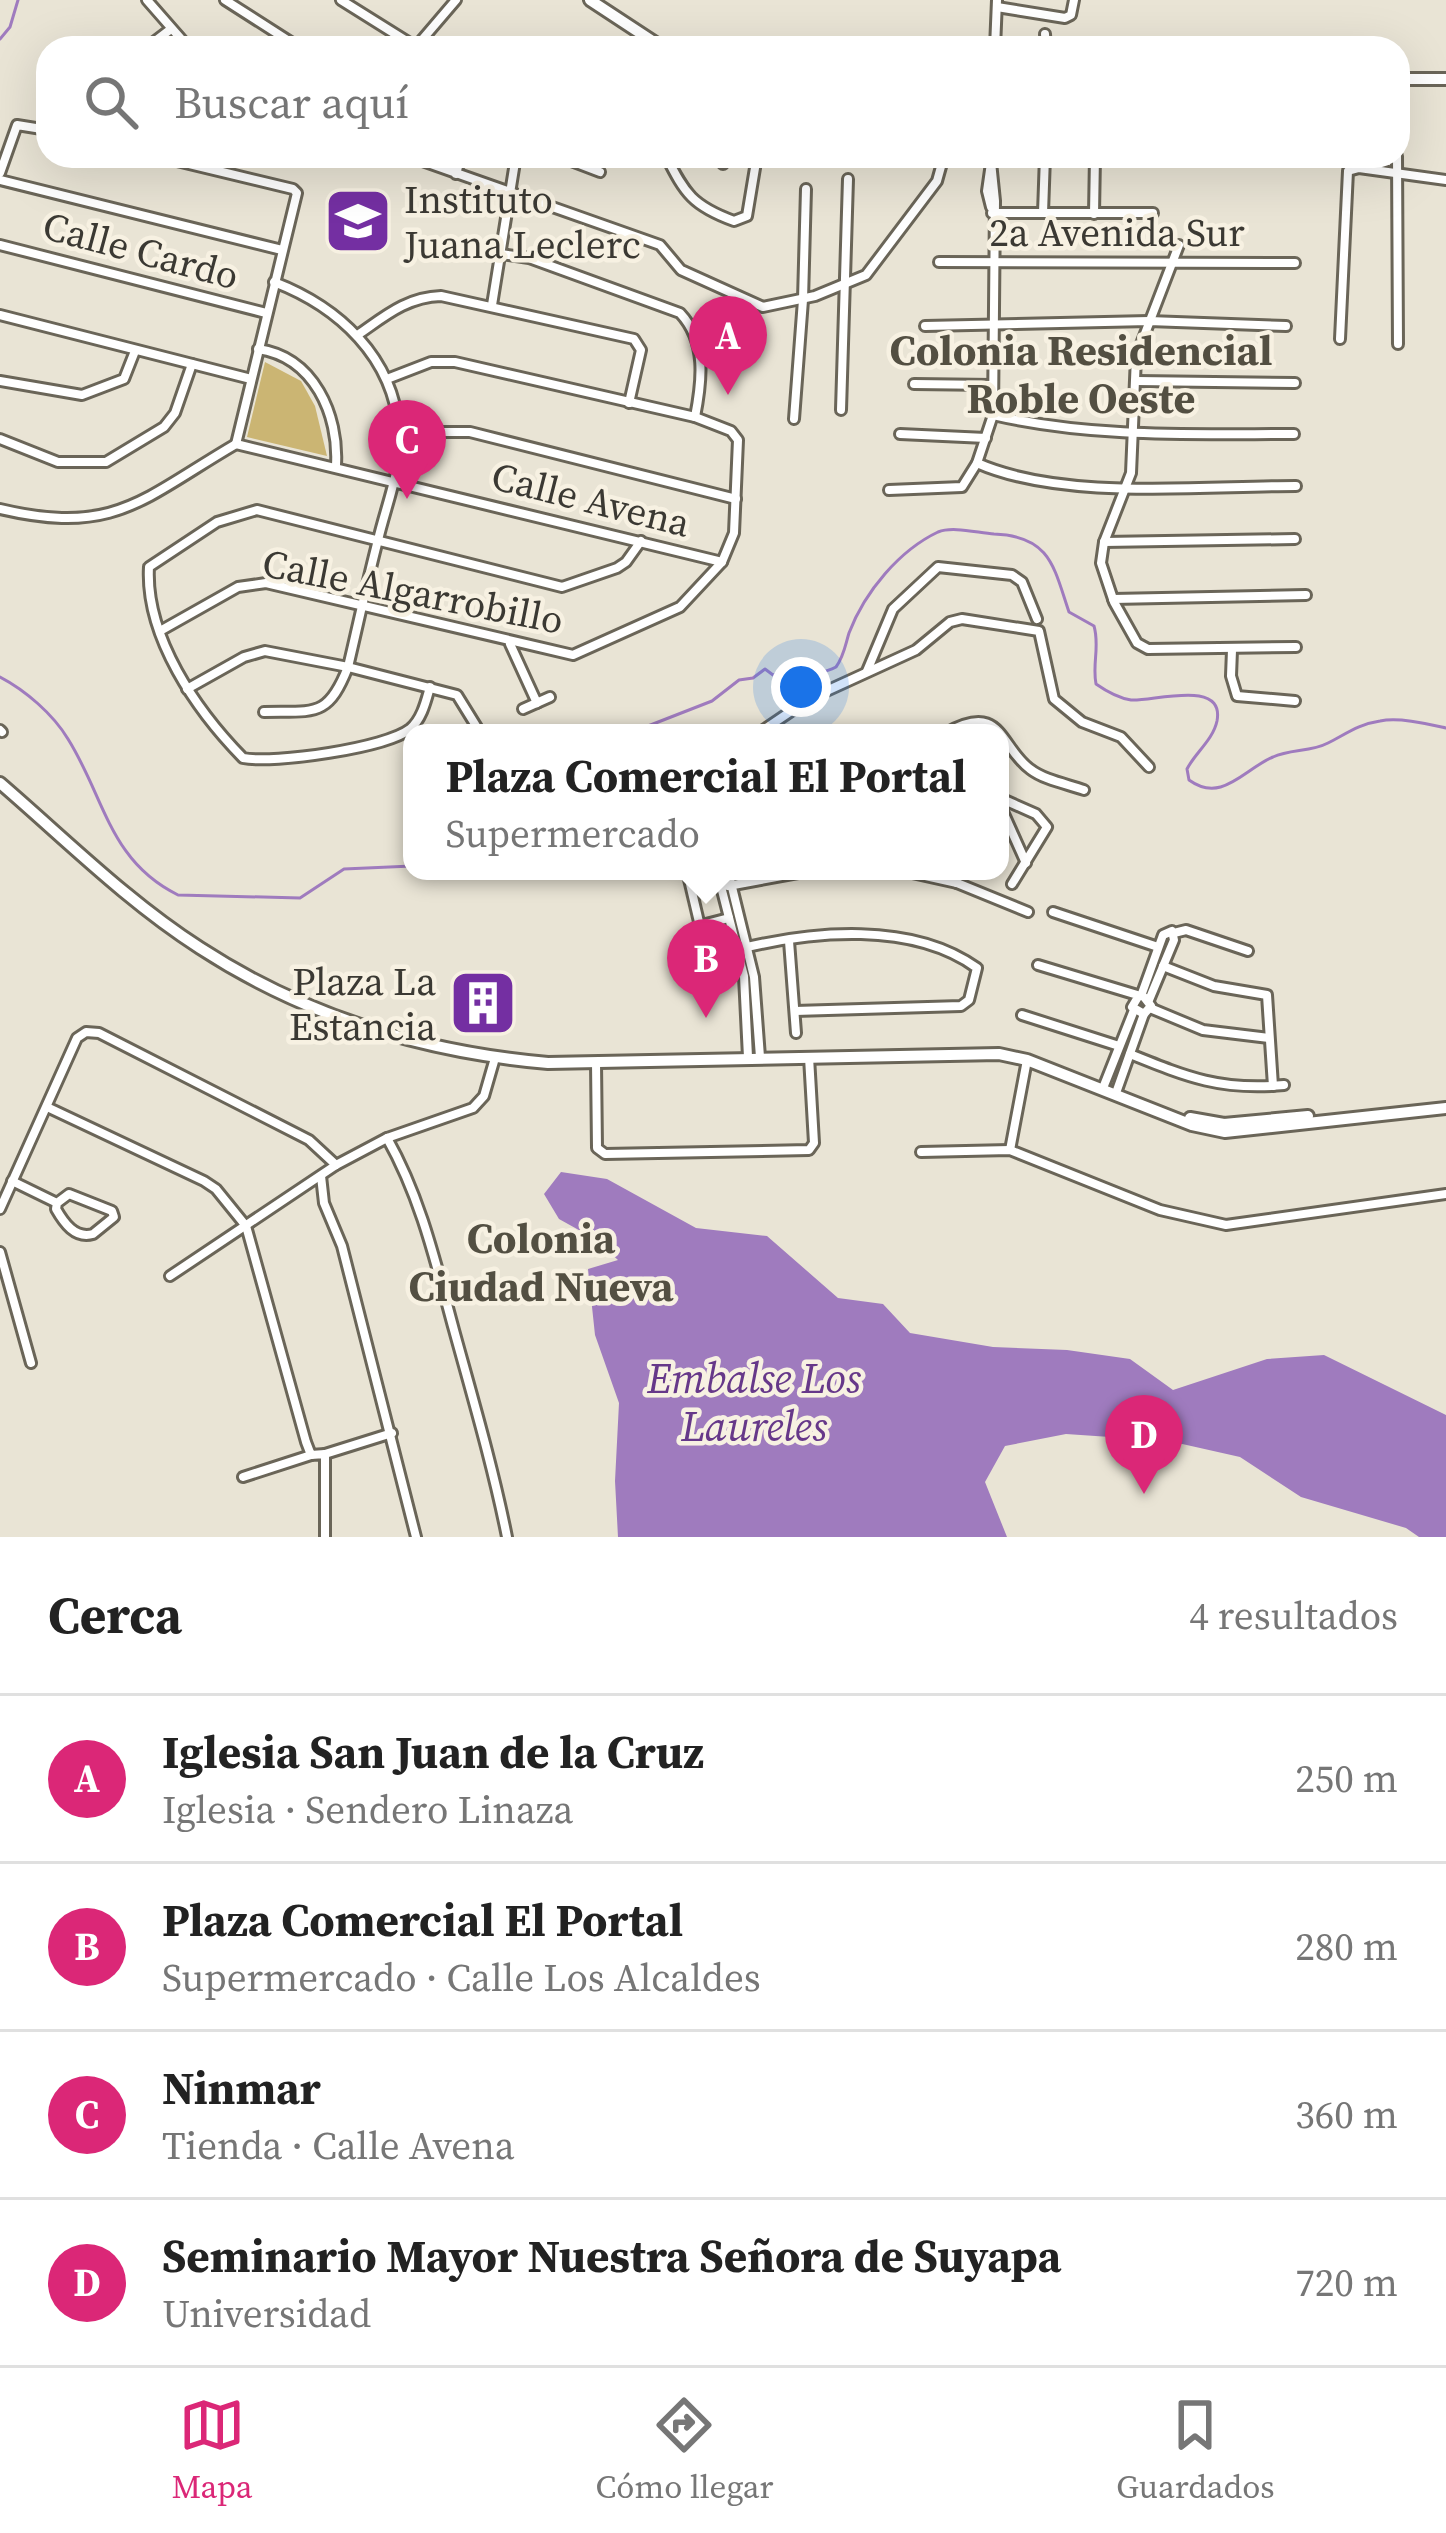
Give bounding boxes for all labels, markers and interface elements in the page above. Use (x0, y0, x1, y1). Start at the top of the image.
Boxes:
search box (36, 36, 1410, 168)
icon: search (78, 69, 144, 135)
text: Buscar aquí (174, 71, 409, 133)
place label: Instituto Juana Leclerc (403, 173, 641, 271)
school or university icon: Instituto Juana Leclerc (323, 186, 393, 256)
street label: Calle Cardo (37, 199, 245, 302)
street label: 2a Avenida Sur (989, 206, 1245, 259)
pin: A (689, 296, 767, 395)
district label: Colonia Residencial Roble Oeste (890, 321, 1272, 427)
pin: C (368, 400, 446, 499)
street label: Calle Avena (486, 449, 696, 550)
street label: Calle Algarrobillo (258, 536, 568, 647)
your location (771, 657, 831, 717)
popup (403, 724, 1009, 880)
text: Plaza Comercial El Portal (445, 745, 967, 807)
text: Supermercado (445, 807, 700, 860)
pin: B (667, 919, 745, 1018)
place label: Plaza La Estancia (289, 955, 436, 1053)
building icon: Plaza La Estancia (448, 968, 518, 1038)
district label: Colonia Ciudad Nueva (408, 1209, 674, 1315)
water label: Embalse Los Laureles (646, 1349, 862, 1455)
pin: D (1105, 1395, 1183, 1494)
text: Cerca (48, 1580, 182, 1650)
text: 4 resultados (1189, 1589, 1398, 1642)
text: Iglesia San Juan de la Cruz (162, 1721, 704, 1783)
text: A (74, 1752, 100, 1805)
text: 250 m (1295, 1752, 1398, 1805)
text: Iglesia · Sendero Linaza (162, 1783, 573, 1836)
text: Plaza Comercial El Portal (162, 1889, 683, 1951)
text: B (74, 1920, 100, 1973)
text: 280 m (1295, 1920, 1398, 1973)
text: Supermercado · Calle Los Alcaldes (162, 1951, 761, 2004)
text: Ninmar (162, 2057, 321, 2119)
text: C (75, 2088, 99, 2141)
text: 360 m (1295, 2088, 1398, 2141)
text: Tienda · Calle Avena (162, 2119, 515, 2172)
text: Seminario Mayor Nuestra Señora de Suyapa (162, 2225, 1061, 2287)
text: D (73, 2256, 101, 2309)
text: 720 m (1295, 2256, 1398, 2309)
text: Universidad (162, 2287, 371, 2340)
tab: Mapa (171, 2392, 253, 2509)
tab: Cómo llegar (595, 2392, 773, 2509)
tab: Guardados (1116, 2392, 1275, 2509)

